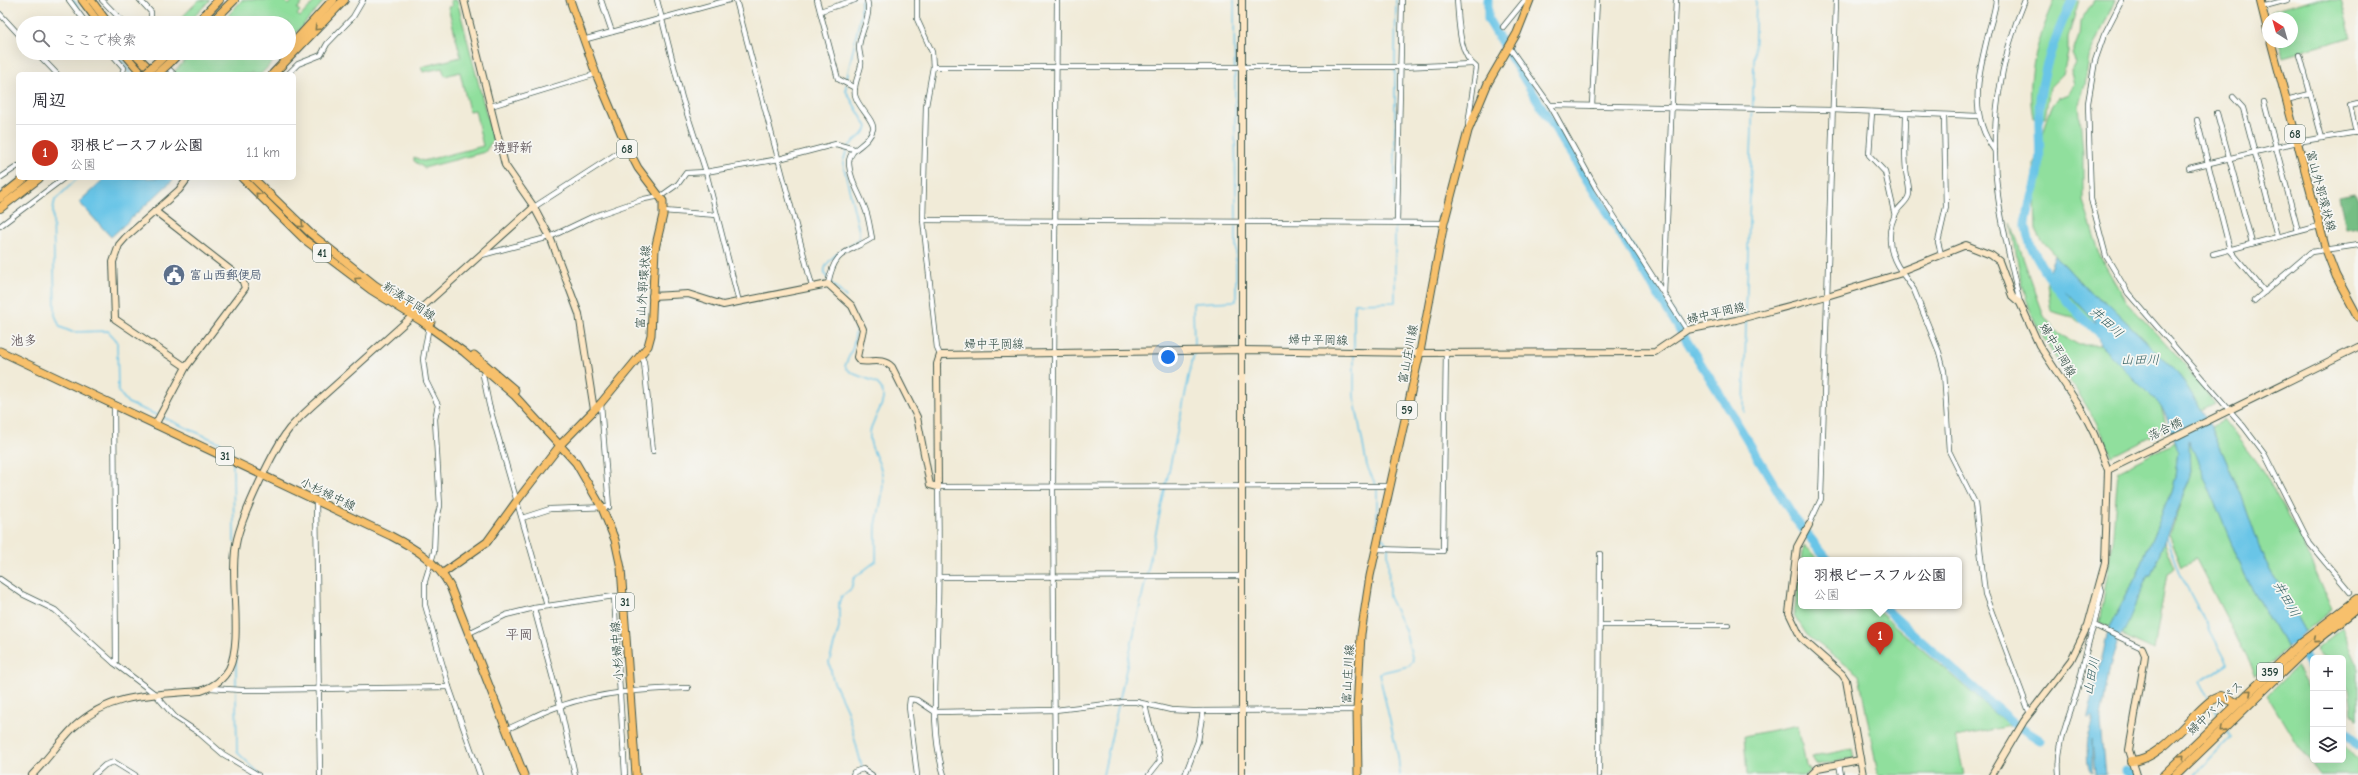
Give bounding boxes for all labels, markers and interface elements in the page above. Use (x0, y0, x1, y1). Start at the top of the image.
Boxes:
north arrow (2262, 12, 2298, 48)
search box (16, 16, 296, 60)
one-way arrow (315, 23, 322, 31)
icon: search (30, 27, 52, 49)
text: ここで検索 (62, 31, 137, 49)
text: 周辺 (32, 91, 66, 110)
road number: 68 (2285, 125, 2305, 143)
text: 羽根ピースフル公園 (70, 136, 203, 154)
district label: 境野新 (493, 140, 533, 155)
road number: 68 (617, 140, 637, 158)
text: 1 (42, 145, 48, 160)
text: 1.1 km (246, 145, 280, 160)
street label: 富山外郭環状線 (2303, 149, 2339, 233)
text: 公園 (70, 157, 96, 172)
one-way arrow (255, 192, 263, 200)
one-way arrow (296, 220, 304, 228)
road number: 41 (313, 244, 331, 262)
street label: 富山外郭環状線 (633, 245, 653, 329)
public building icon: 富山西郵便局 (161, 262, 187, 288)
place label: 富山西郵便局 (190, 268, 262, 282)
one-way arrow (354, 278, 361, 285)
street label: 新湊平岡線 (380, 279, 438, 323)
street label: 婦中平岡線 (1685, 299, 1747, 327)
water label: 井田川 (2087, 303, 2127, 341)
street label: 婦中平岡線 (2037, 321, 2079, 379)
street label: 富山庄川線 (1395, 323, 1421, 385)
street label: 婦中平岡線 (1288, 332, 1348, 348)
district label: 池多 (11, 333, 37, 348)
street label: 婦中平岡線 (964, 337, 1024, 351)
your location (1158, 347, 1178, 367)
water label: 山田川 (2120, 352, 2160, 367)
road number: 59 (1397, 401, 1417, 419)
street label: 落合橋 (2146, 415, 2184, 443)
road number: 31 (216, 447, 234, 465)
street label: 小杉婦中線 (298, 475, 358, 513)
popup (1798, 557, 1962, 609)
text: 羽根ピースフル公園 (1813, 566, 1947, 584)
water label: 井田川 (2271, 578, 2303, 620)
text: 公園 (1813, 587, 1839, 602)
road number: 31 (616, 593, 634, 611)
street label: 小杉婦中線 (608, 621, 626, 681)
pin: 1 (1867, 622, 1893, 655)
district label: 平岡 (506, 627, 532, 642)
one-way arrow (2314, 636, 2321, 643)
street label: 富山庄川線 (1339, 644, 1357, 704)
water label: 山田川 (2080, 655, 2102, 697)
map controls (2310, 655, 2346, 763)
button: + (2310, 655, 2346, 691)
road number: 359 (2257, 663, 2283, 681)
street label: 婦中バイパス (2184, 678, 2246, 738)
one-way arrow (2244, 689, 2252, 697)
button: − (2310, 691, 2346, 727)
one-way arrow (2219, 725, 2227, 733)
button: layers (2310, 727, 2346, 763)
one-way arrow (2177, 754, 2185, 762)

